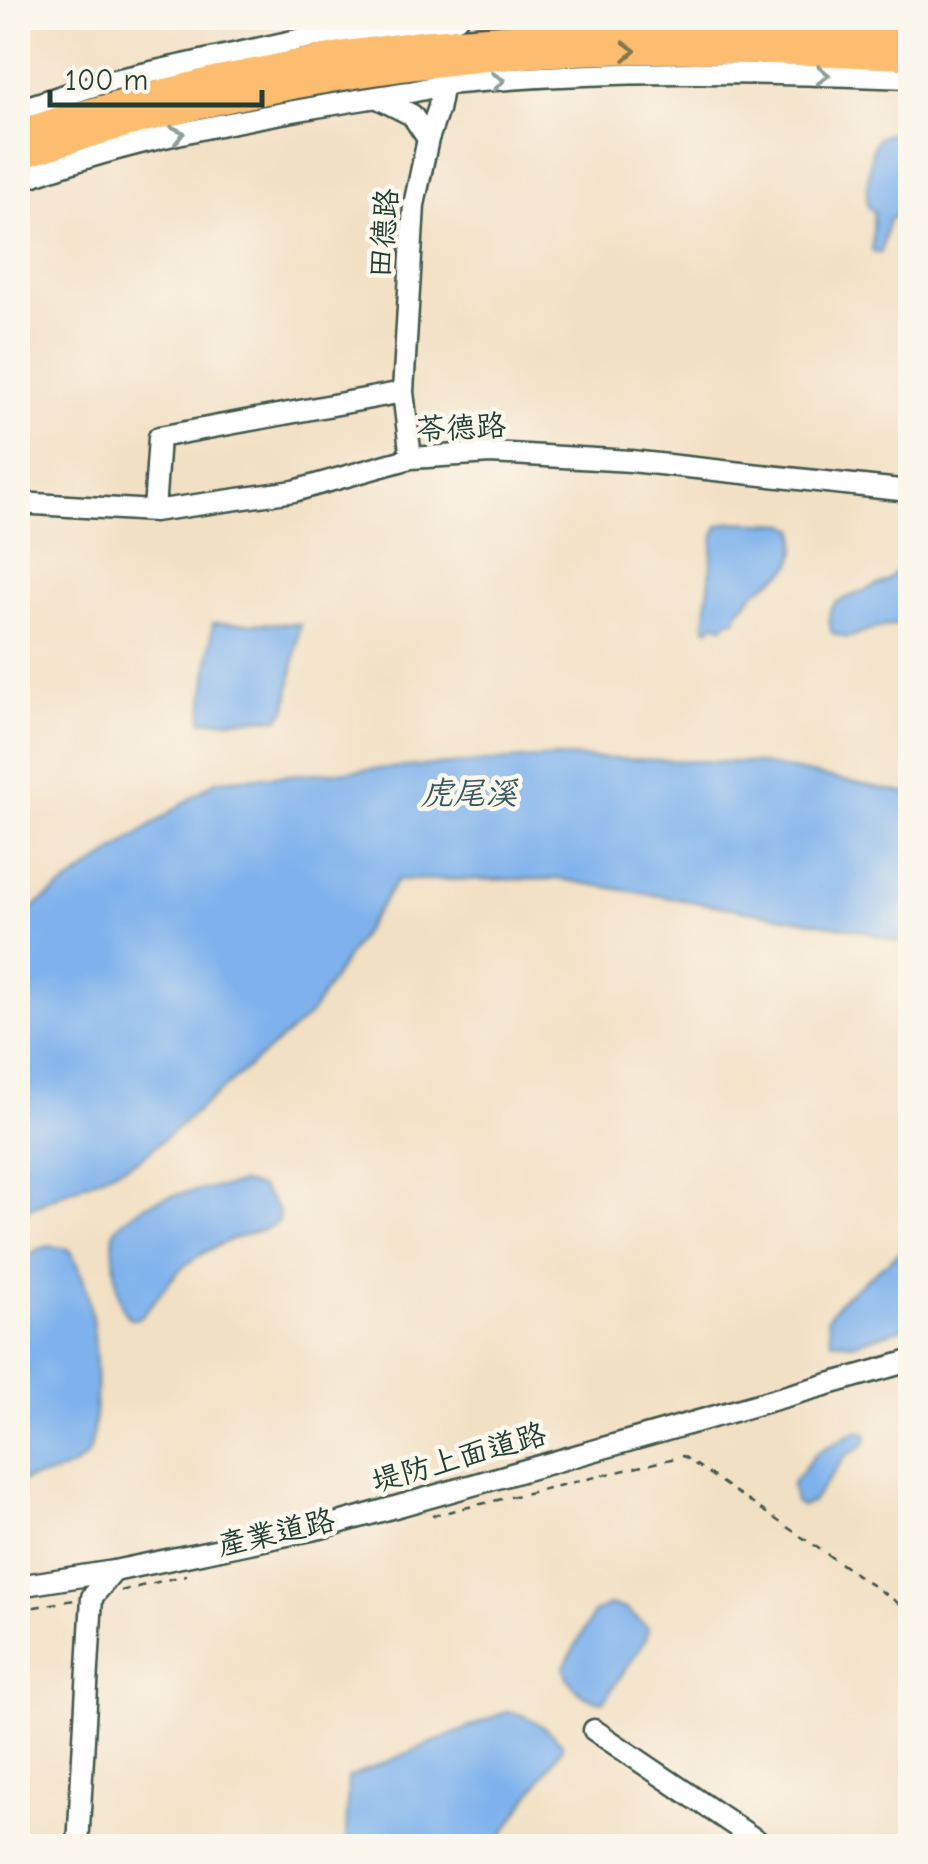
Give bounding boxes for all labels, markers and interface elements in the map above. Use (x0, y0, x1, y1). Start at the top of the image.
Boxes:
one-way arrow (621, 40, 637, 61)
scale bar (50, 45, 262, 107)
text: 100 m (65, 63, 148, 98)
one-way arrow (815, 64, 831, 85)
one-way arrow (491, 70, 507, 92)
one-way arrow (169, 125, 186, 146)
street label: 田德路 (363, 187, 405, 279)
street label: 苓德路 (415, 408, 507, 448)
water label: 虎尾溪 (421, 775, 519, 812)
street label: 堤防上面道路 (368, 1416, 550, 1500)
street label: 產業道路 (214, 1502, 338, 1564)

